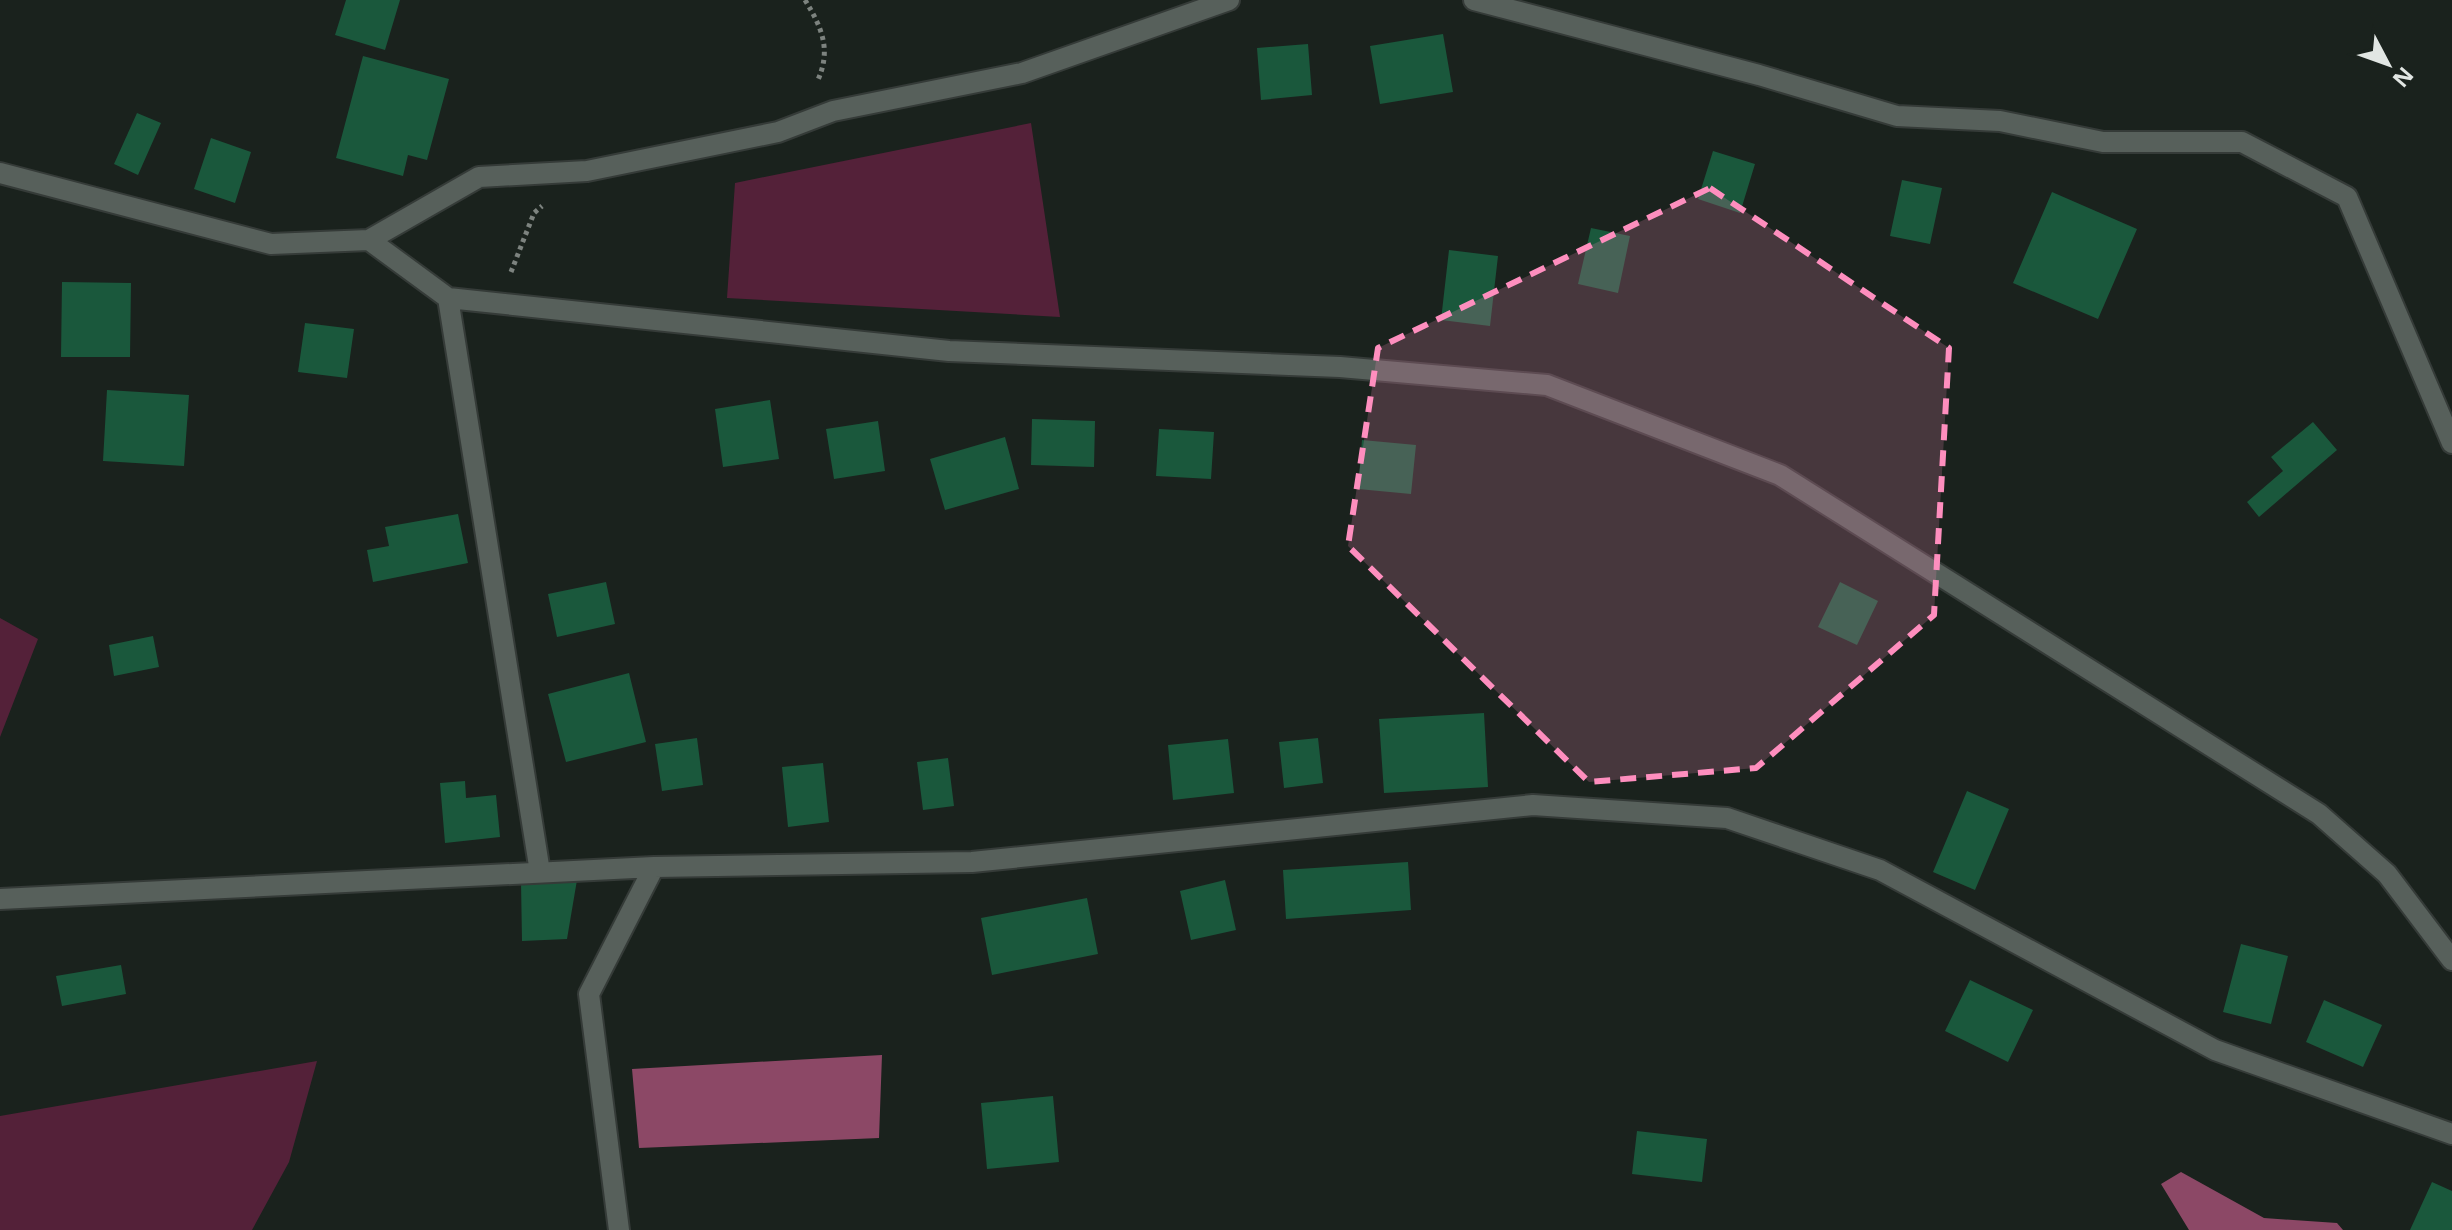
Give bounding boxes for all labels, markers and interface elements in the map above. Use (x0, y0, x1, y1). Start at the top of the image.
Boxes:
north arrow (2348, 24, 2428, 104)
text: N (2387, 61, 2421, 94)

